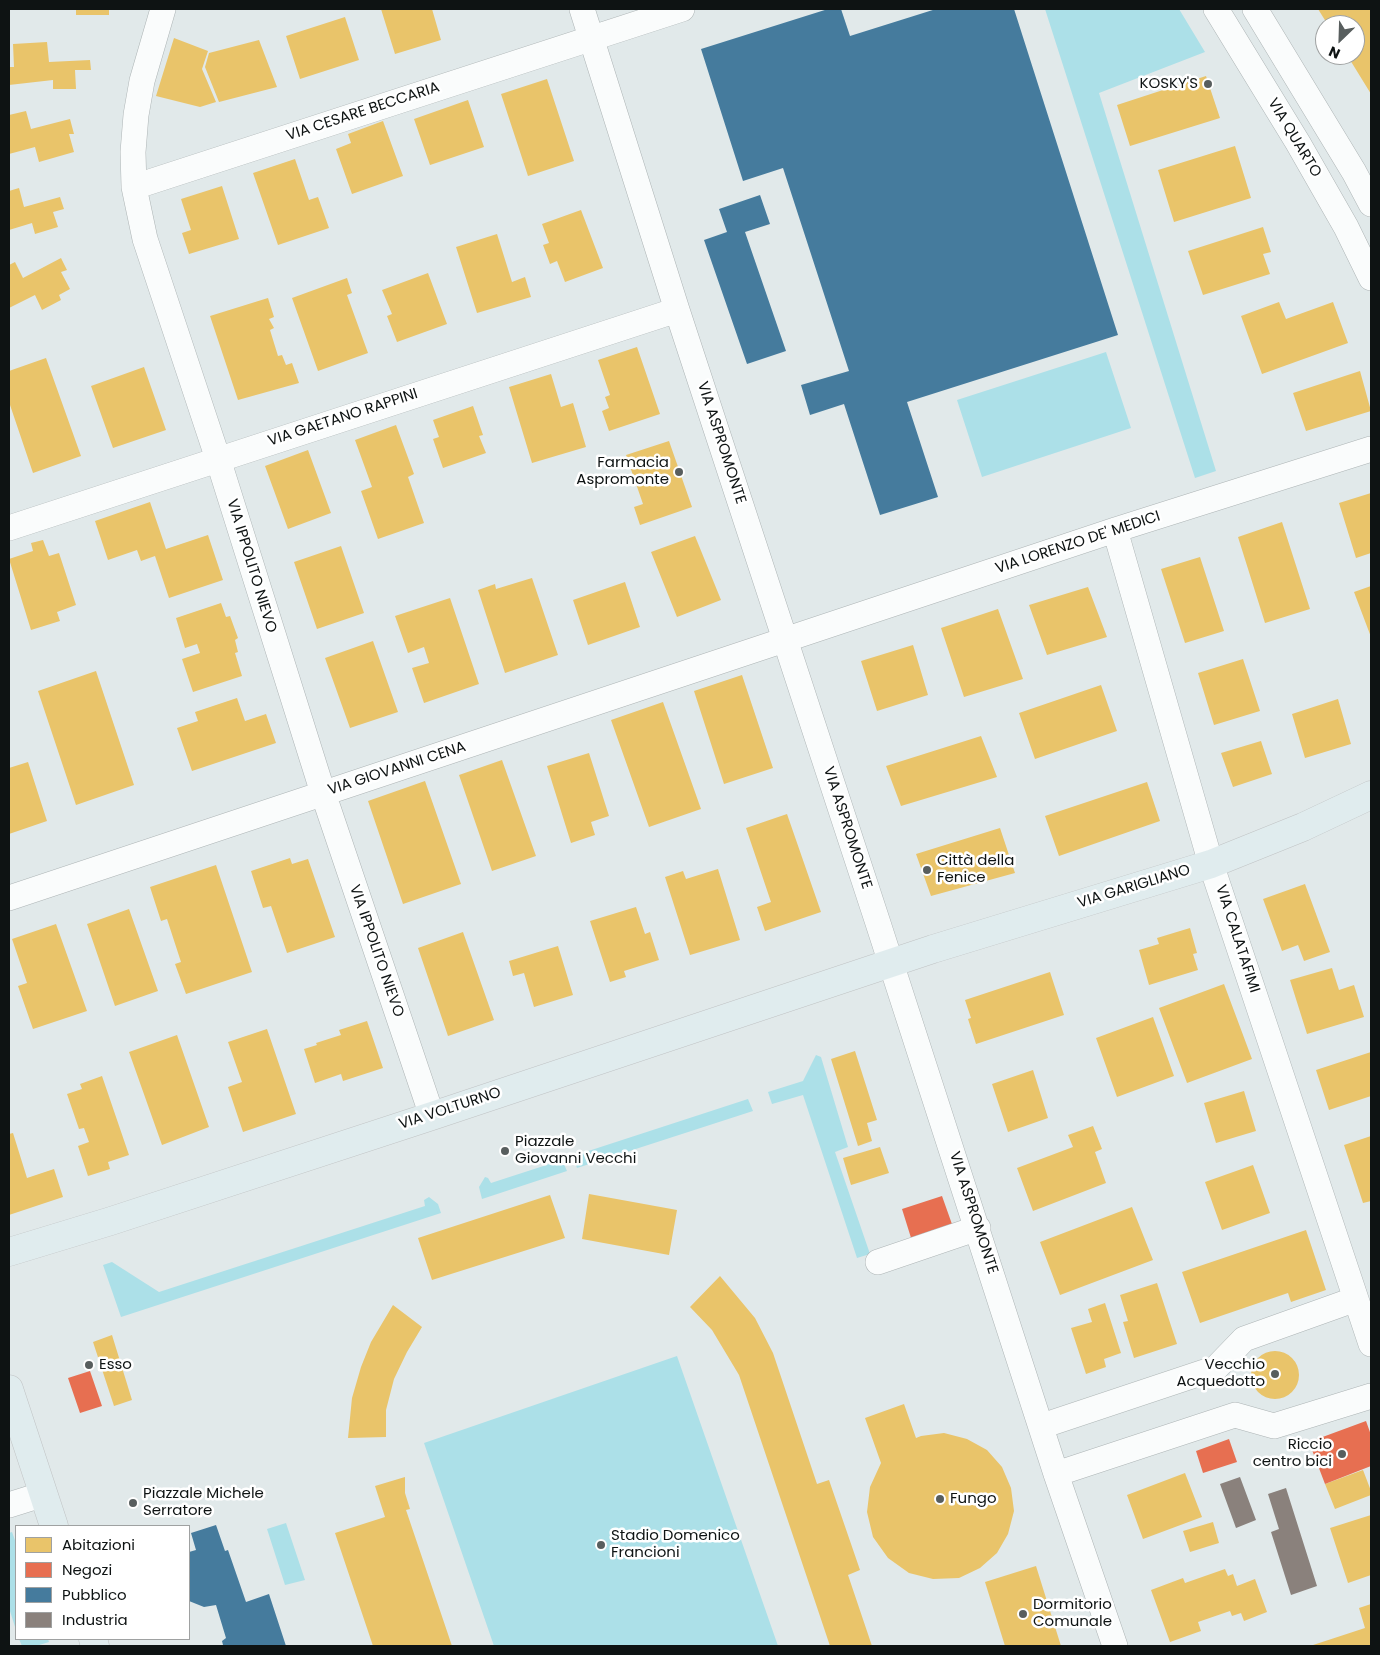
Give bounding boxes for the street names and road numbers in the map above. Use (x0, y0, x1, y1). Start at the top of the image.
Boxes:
street label: VIA CESARE BECCARIA (284, 79, 442, 145)
street label: VIA QUARTO (1263, 95, 1325, 181)
street label: VIA ASPROMONTE (693, 380, 749, 506)
street label: VIA GAETANO RAPPINI (266, 385, 420, 451)
street label: VIA IPPOLITO NIEVO (222, 497, 280, 635)
street label: VIA LORENZO DE' MEDICI (993, 508, 1163, 578)
street label: VIA GIOVANNI CENA (326, 738, 468, 800)
street label: VIA ASPROMONTE (819, 765, 875, 891)
street label: VIA GARIGLIANO (1076, 861, 1192, 913)
street label: VIA IPPOLITO NIEVO (345, 882, 407, 1020)
street label: VIA CALATAFIMI (1211, 883, 1263, 995)
street label: VIA VOLTURNO (397, 1084, 503, 1134)
street label: VIA ASPROMONTE (945, 1150, 1001, 1276)

